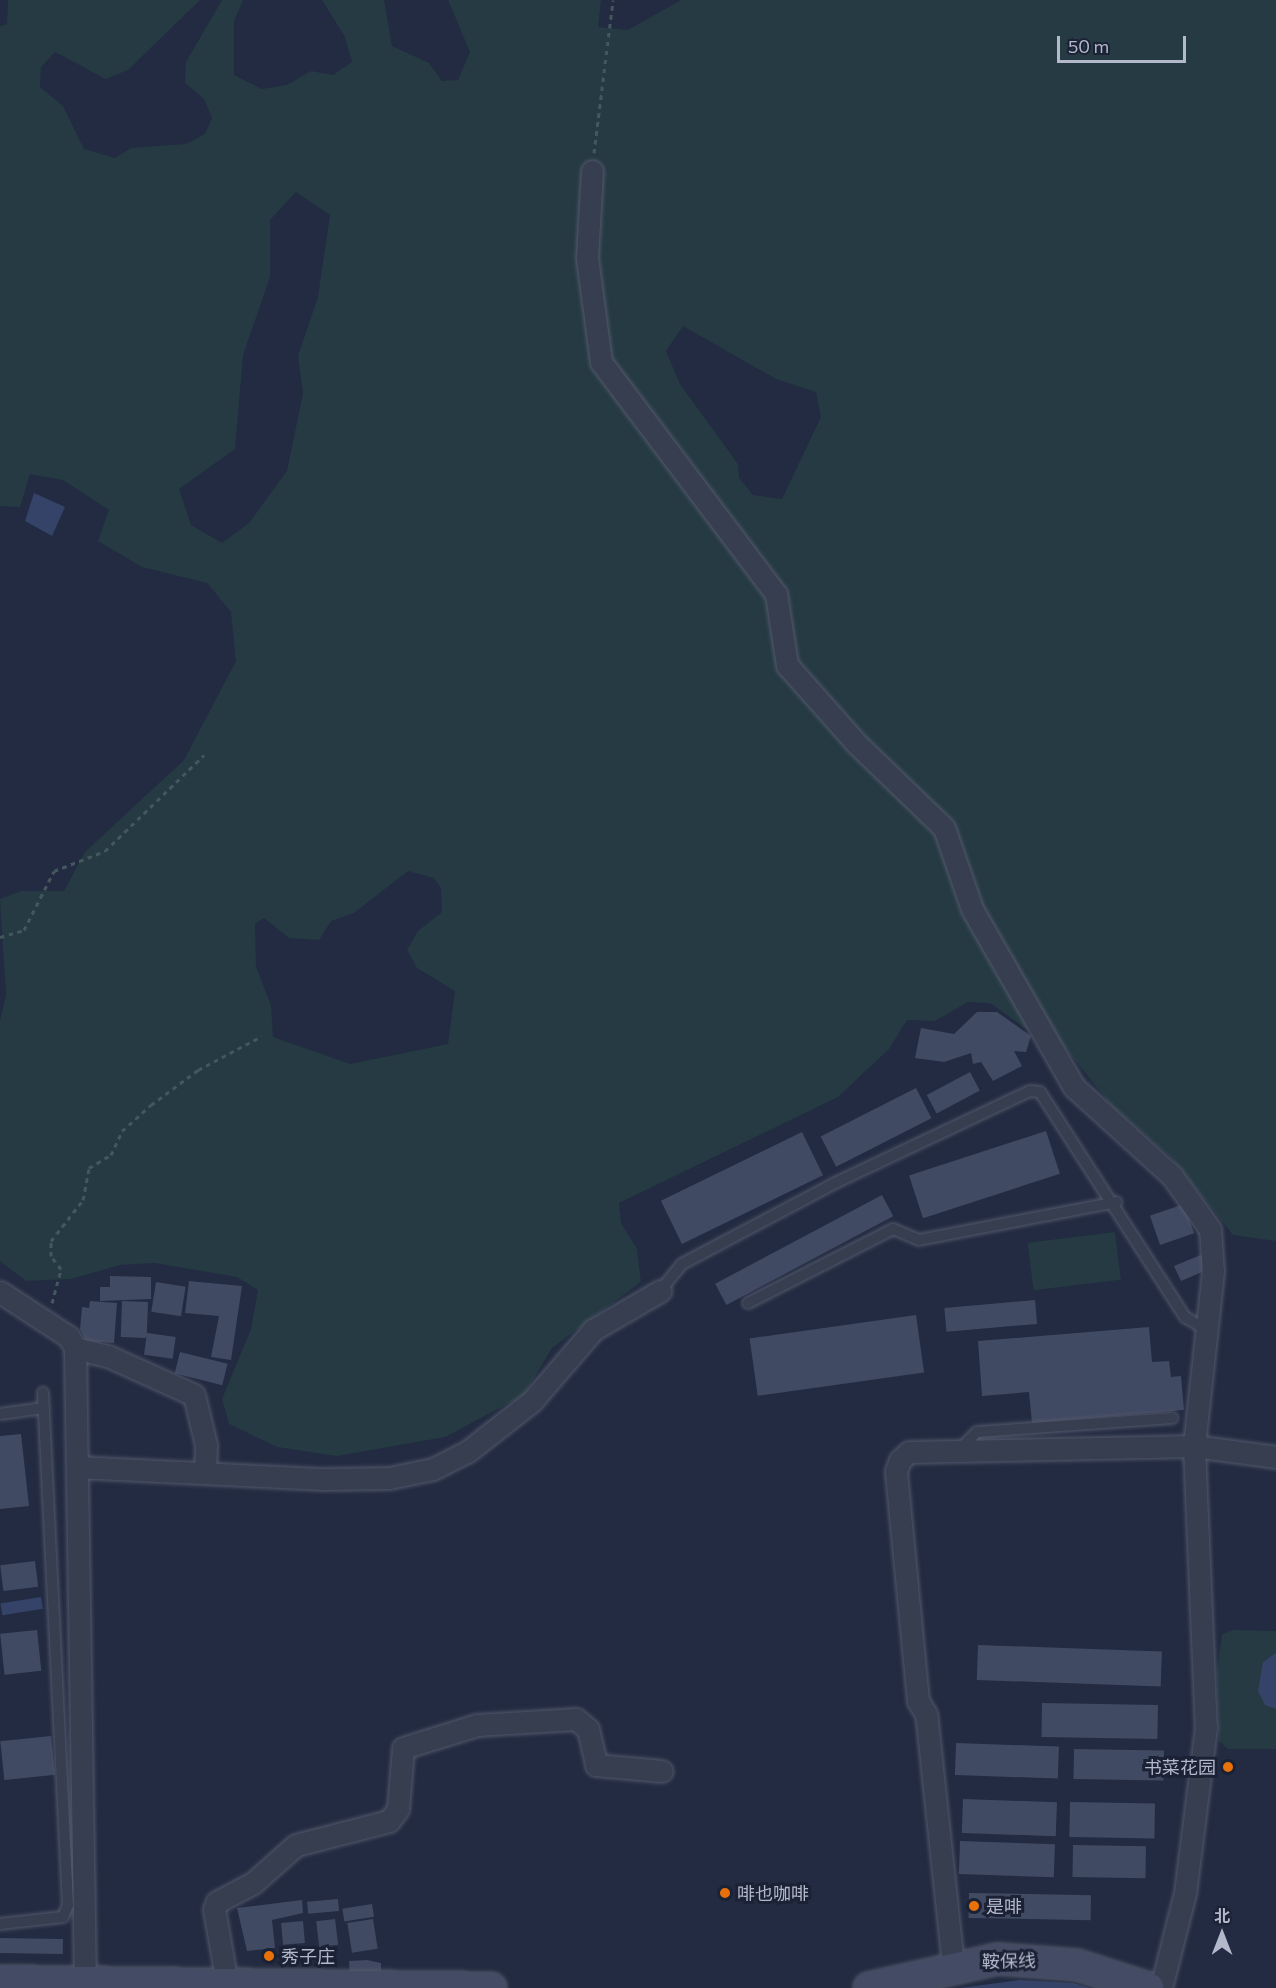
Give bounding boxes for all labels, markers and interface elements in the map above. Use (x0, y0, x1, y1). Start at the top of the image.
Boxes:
scale bar (1060, 24, 1189, 62)
text: 50 m (1068, 35, 1109, 57)
place label: 书菜花园 (1144, 1756, 1216, 1778)
marker: 书菜花园 (1221, 1760, 1235, 1774)
place label: 啡也咖啡 (737, 1882, 809, 1904)
marker: 啡也咖啡 (718, 1886, 732, 1900)
place label: 是啡 (986, 1895, 1022, 1917)
marker: 是啡 (967, 1899, 981, 1913)
north arrow (1192, 1904, 1252, 1964)
text: 北 (1214, 1906, 1230, 1925)
place label: 秀子庄 (281, 1945, 335, 1967)
marker: 秀子庄 (262, 1949, 276, 1963)
street label: 鞍保线 (982, 1950, 1036, 1972)

